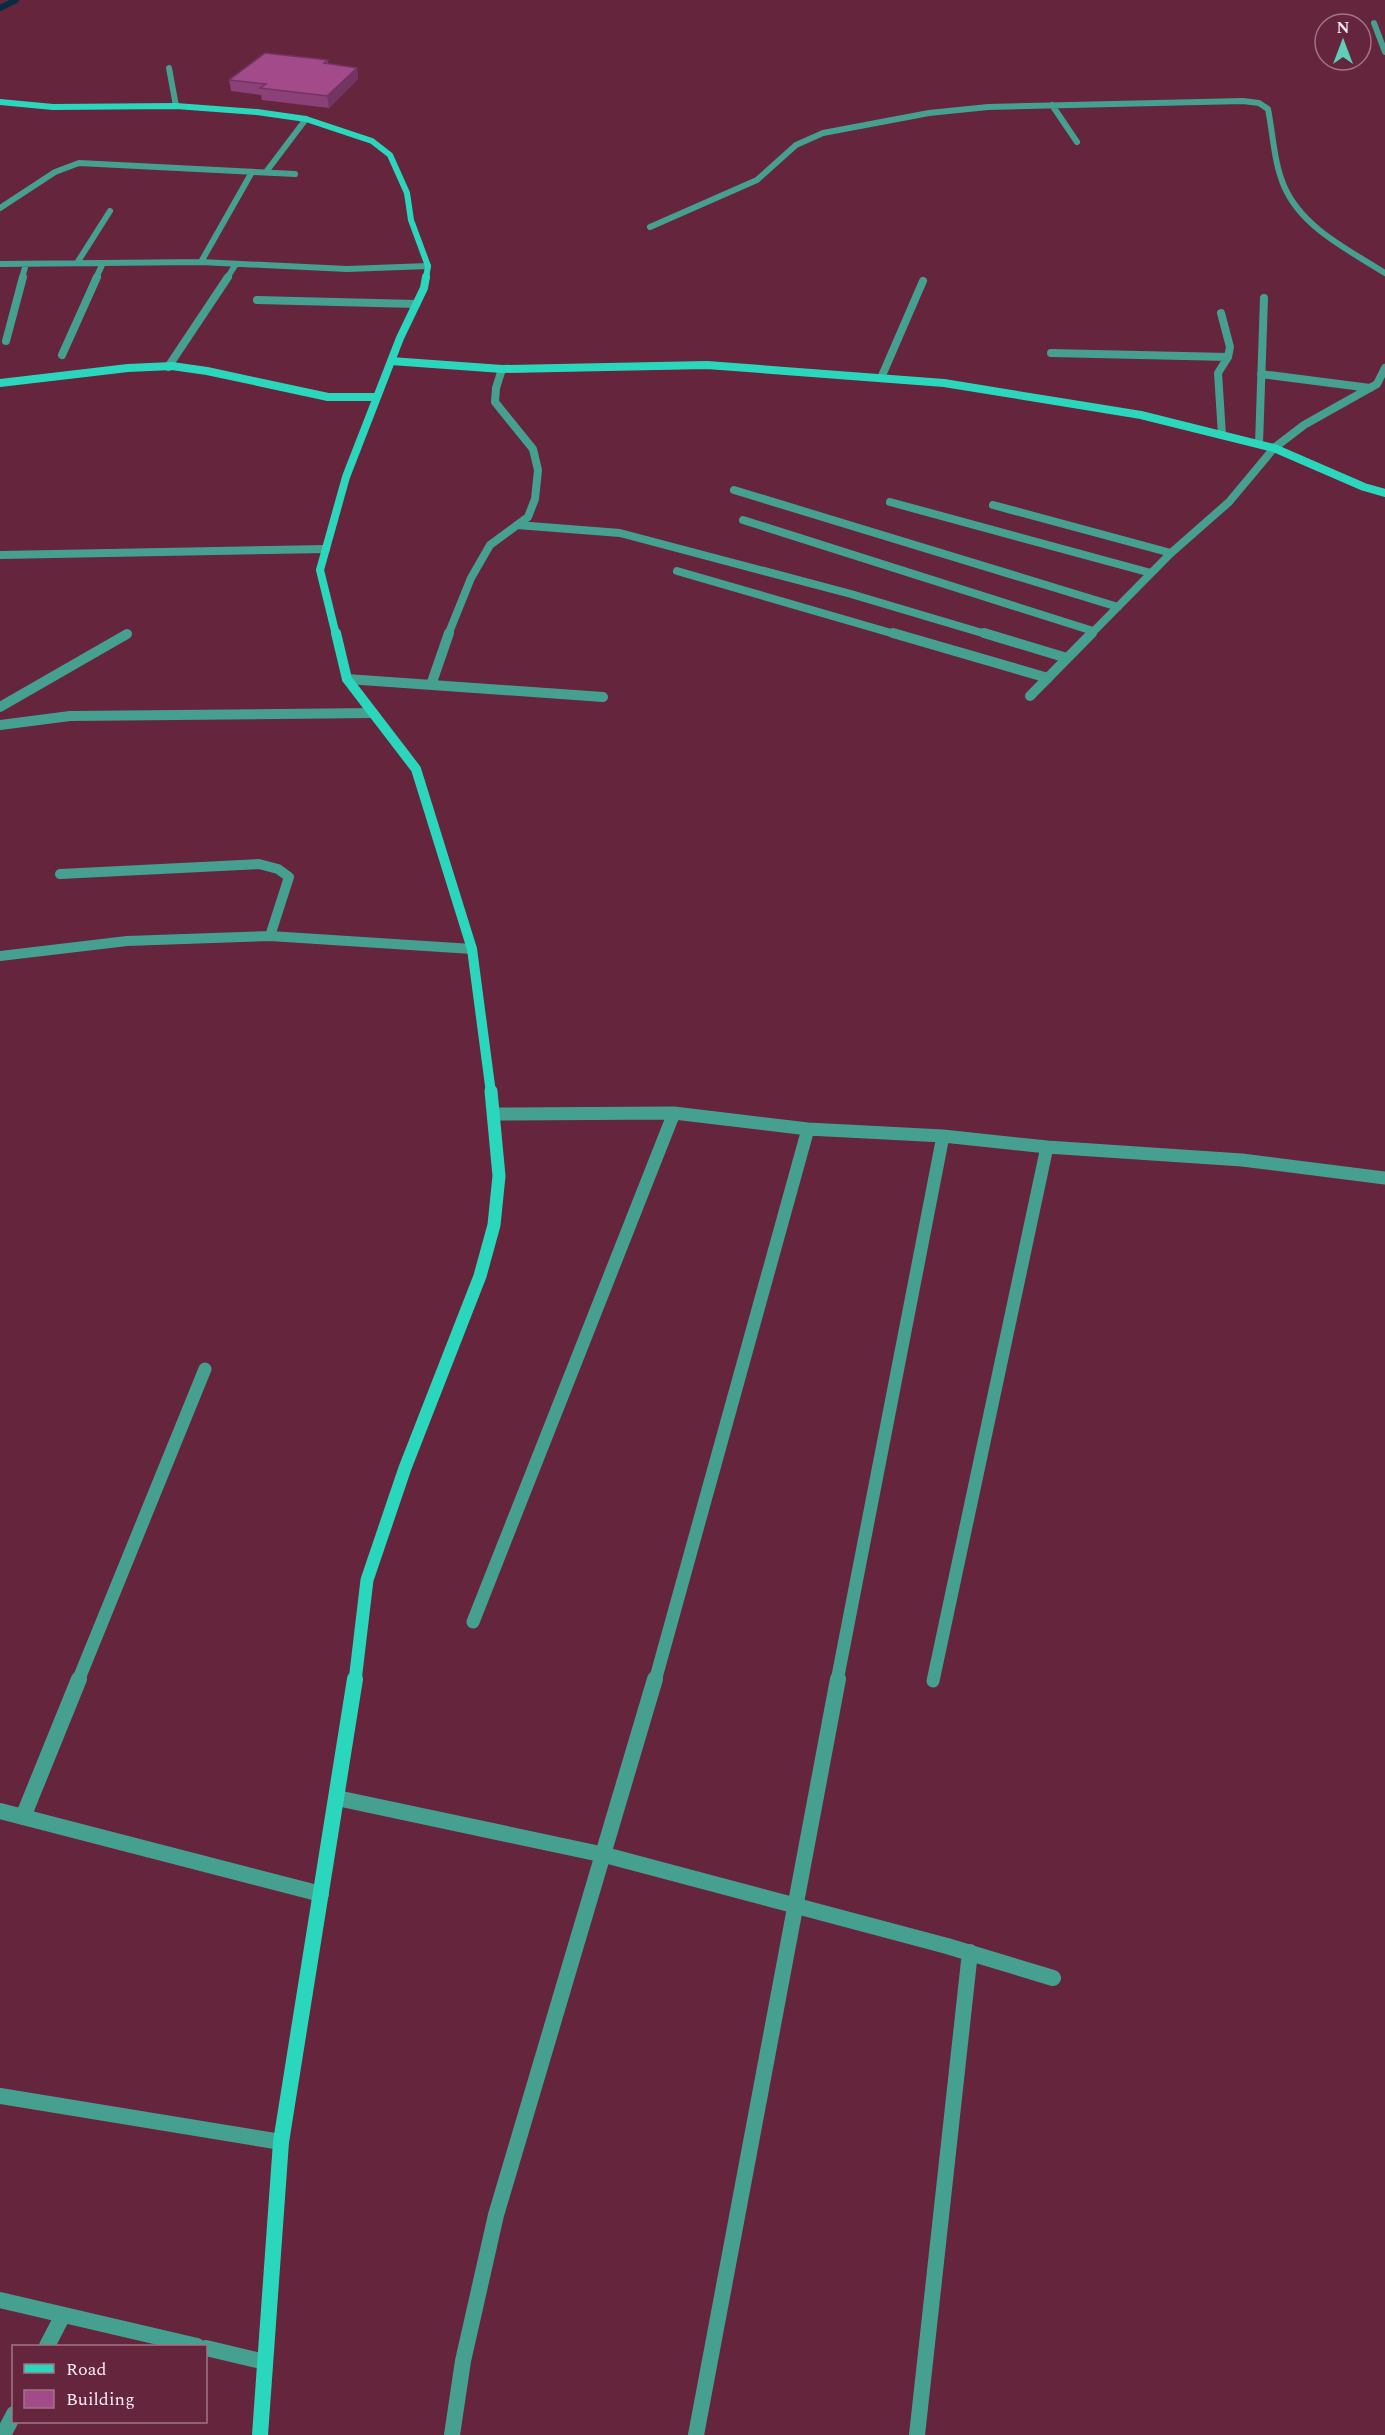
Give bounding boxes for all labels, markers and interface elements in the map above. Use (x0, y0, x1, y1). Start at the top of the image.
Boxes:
north arrow (1313, 12, 1373, 72)
text: N (1336, 16, 1350, 40)
legend (12, 2345, 207, 2423)
text: Road (66, 2356, 107, 2383)
text: Building (66, 2386, 135, 2413)

